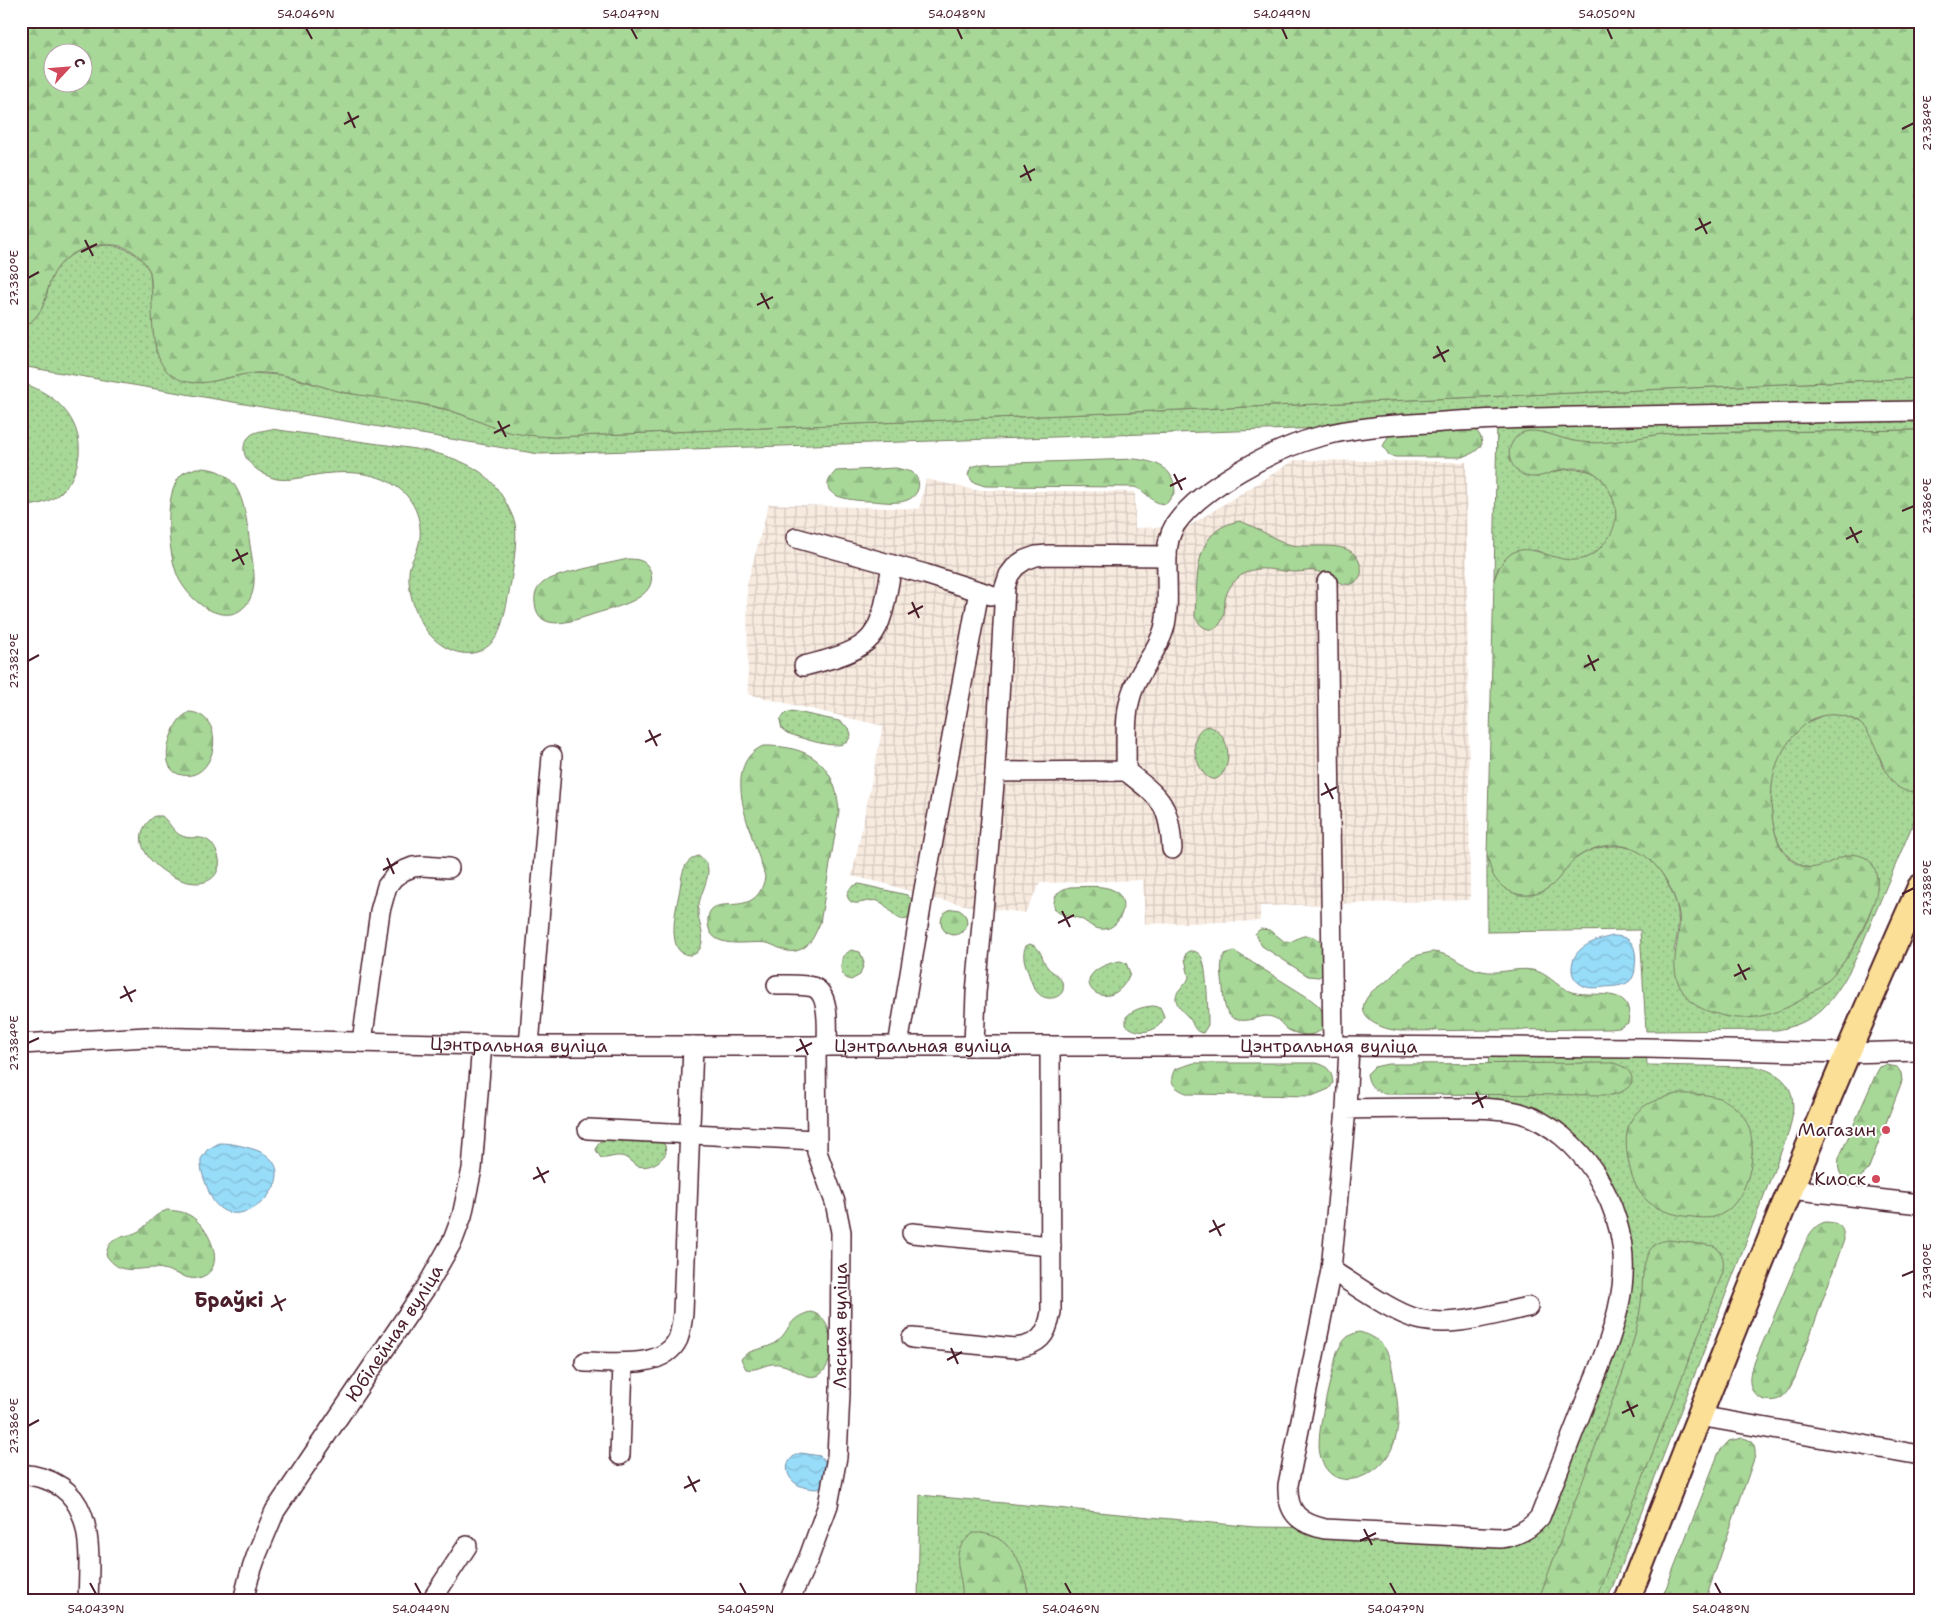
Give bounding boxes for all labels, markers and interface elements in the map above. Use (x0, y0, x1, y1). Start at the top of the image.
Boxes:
text: 54.046°N (277, 6, 335, 22)
text: 54.047°N (603, 6, 659, 22)
text: 54.048°N (928, 6, 986, 22)
text: 54.049°N (1253, 6, 1311, 22)
text: 54.050°N (1579, 6, 1635, 22)
north arrow (42, 42, 92, 92)
text: С (70, 54, 90, 70)
text: 27.384°E (1919, 95, 1935, 151)
text: 27.380°E (6, 250, 22, 306)
text: 27.386°E (1919, 478, 1935, 534)
text: 27.382°E (6, 633, 22, 689)
text: 27.388°E (1919, 860, 1935, 916)
text: 27.384°E (6, 1015, 22, 1071)
street label: Цэнтральная вуліца (430, 1032, 607, 1058)
street label: Цэнтральная вуліца (834, 1034, 1011, 1058)
street label: Цэнтральная вуліца (1240, 1034, 1418, 1059)
place label: Магазин (1798, 1118, 1876, 1142)
marker: Магазин (1880, 1124, 1892, 1136)
place label: Киоск (1814, 1167, 1866, 1191)
marker: Киоск (1870, 1173, 1882, 1185)
text: 27.390°E (1919, 1243, 1935, 1299)
street label: Юбілейная вуліца (340, 1260, 449, 1406)
street label: Лясная вуліца (828, 1263, 853, 1388)
district label: Браўкі (194, 1287, 264, 1313)
text: 27.386°E (6, 1398, 22, 1454)
text: 54.043°N (68, 1601, 124, 1617)
text: 54.044°N (392, 1601, 450, 1617)
text: 54.045°N (718, 1601, 774, 1617)
text: 54.046°N (1042, 1601, 1100, 1617)
text: 54.047°N (1368, 1601, 1424, 1617)
text: 54.048°N (1692, 1601, 1750, 1617)

